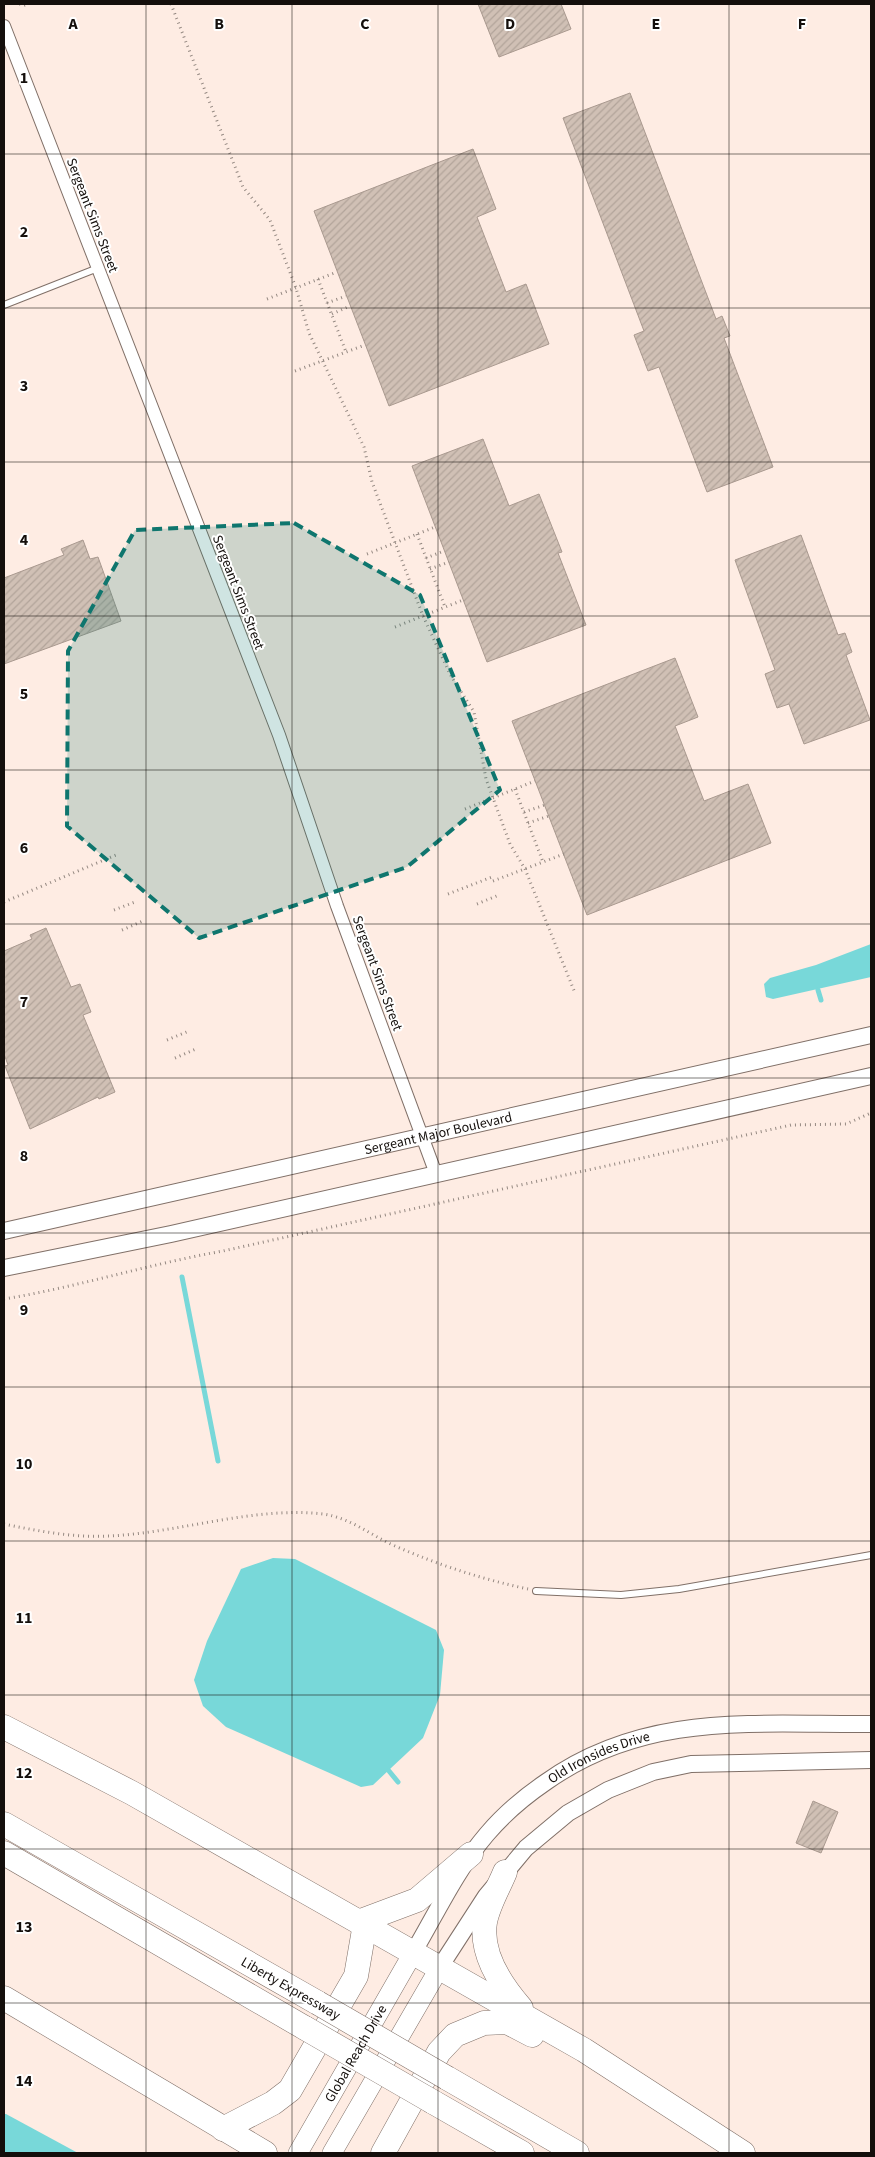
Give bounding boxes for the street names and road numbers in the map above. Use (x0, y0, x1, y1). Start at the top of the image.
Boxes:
street label: Sergeant Sims Street (61, 155, 123, 276)
street label: Sergeant Sims Street (207, 532, 269, 653)
street label: Sergeant Sims Street (347, 913, 407, 1034)
street label: Sergeant Major Boulevard (362, 1107, 514, 1160)
street label: Old Ironsides Drive (544, 1727, 652, 1789)
street label: Liberty Expressway (237, 1952, 344, 2026)
street label: Global Reach Drive (320, 2001, 392, 2106)

